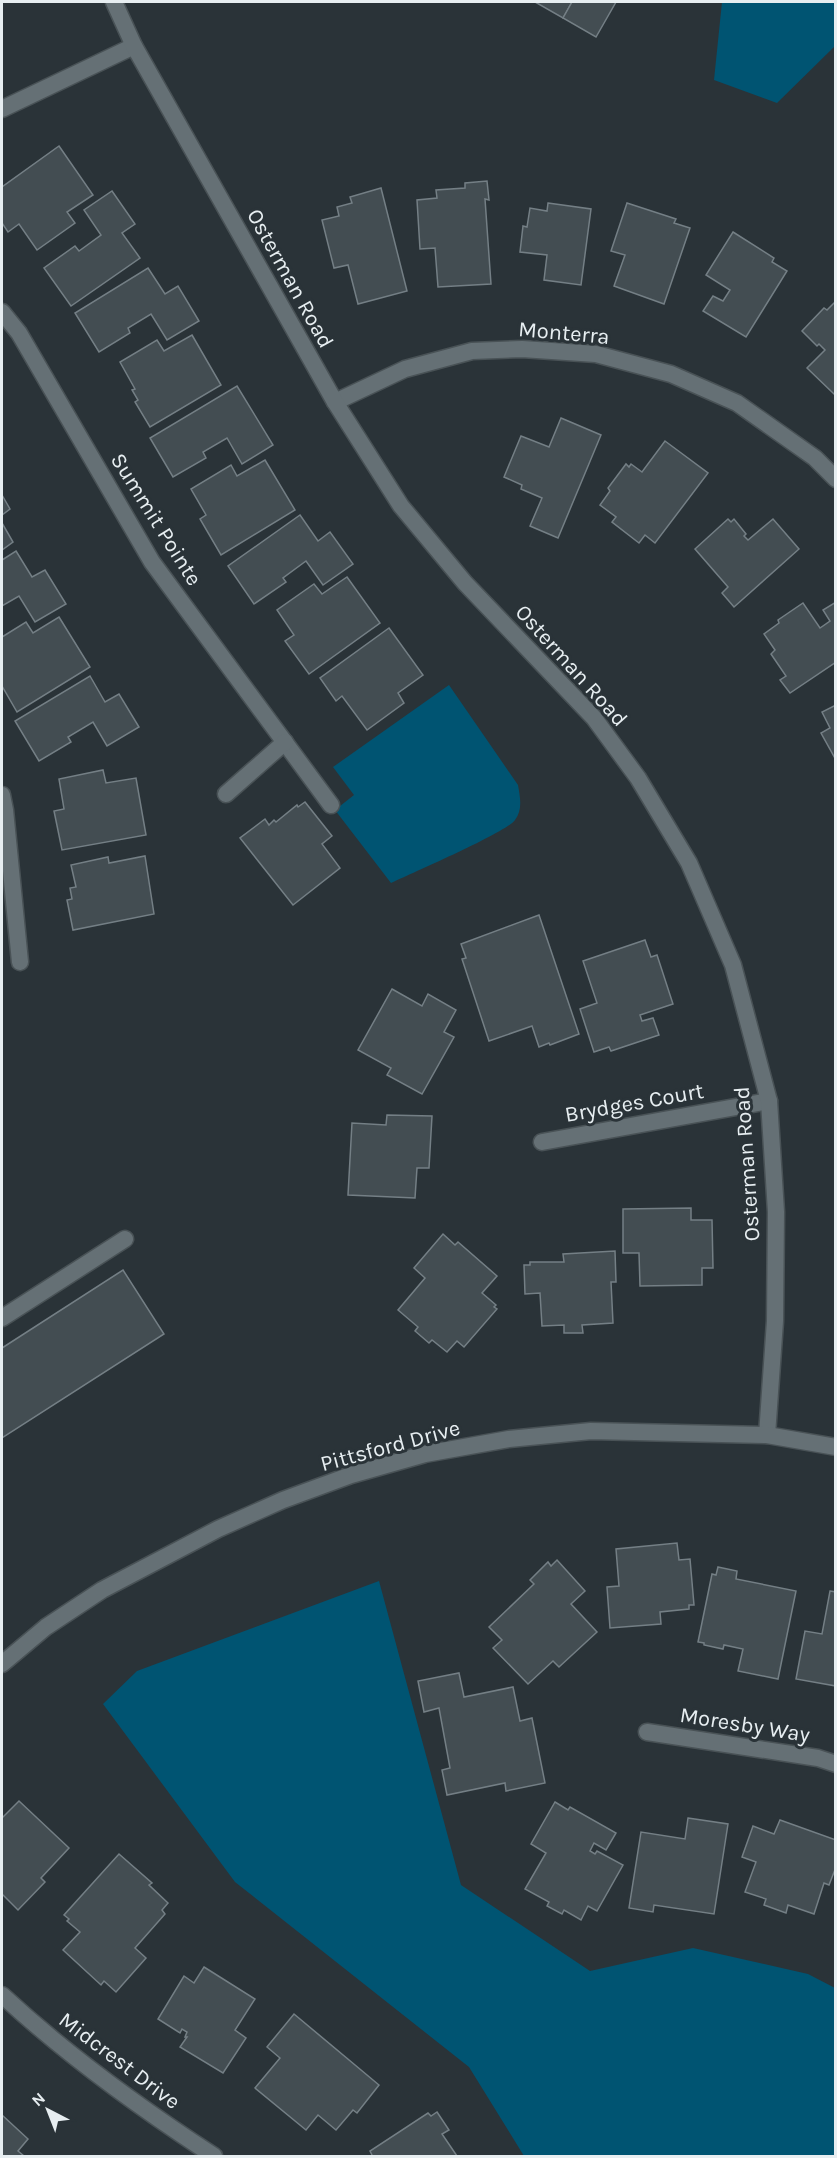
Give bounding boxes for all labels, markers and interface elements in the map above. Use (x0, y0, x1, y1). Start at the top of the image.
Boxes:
street label: Osterman Road (241, 204, 339, 353)
street label: Monterra (517, 316, 611, 350)
street label: Summit Pointe (105, 448, 207, 591)
street label: Osterman Road (510, 599, 633, 732)
street label: Brydges Court (563, 1078, 706, 1128)
street label: Osterman Road (729, 1086, 765, 1242)
street label: Pittsford Drive (318, 1415, 463, 1477)
street label: Moresby Way (678, 1702, 812, 1748)
street label: Midcrest Drive (54, 2007, 185, 2115)
north arrow (18, 2080, 78, 2140)
text: N (28, 2088, 49, 2110)

